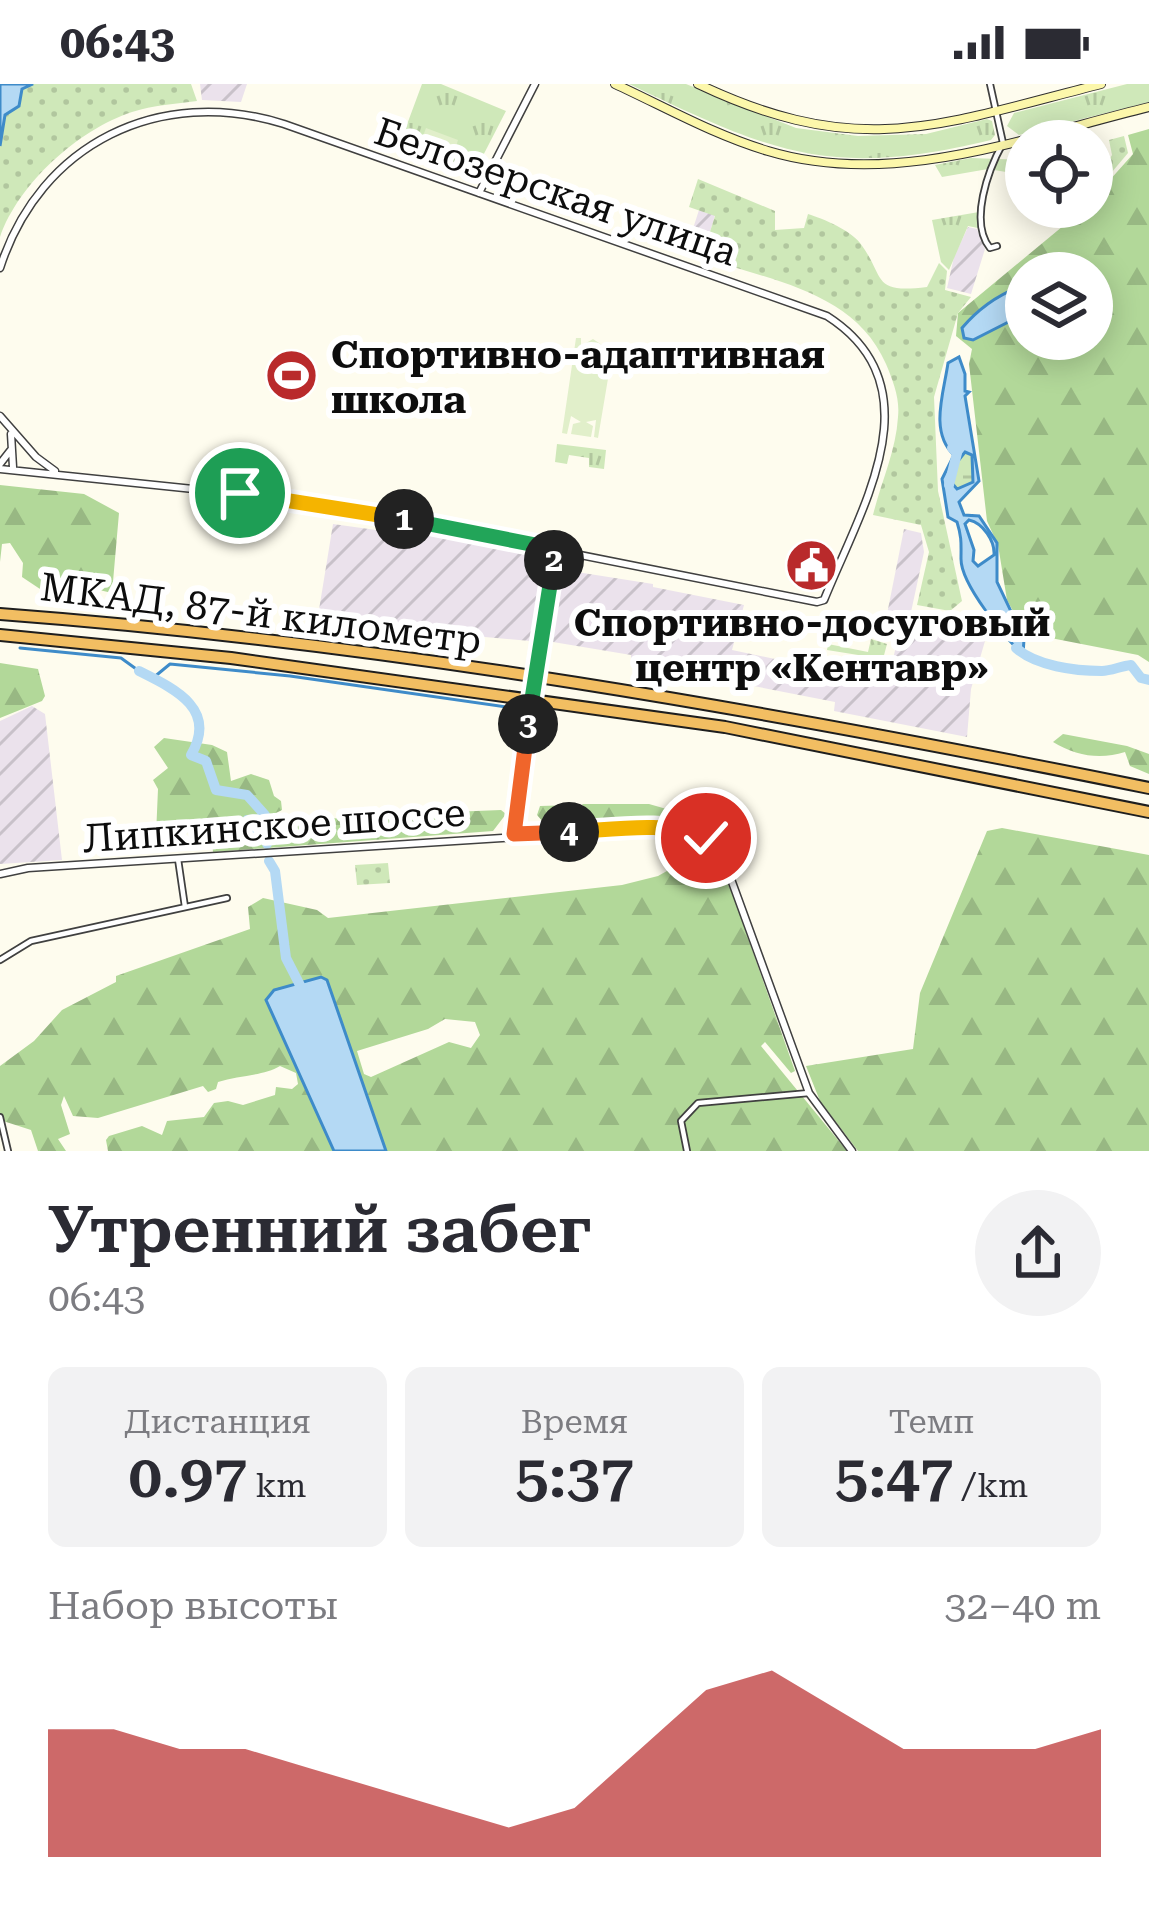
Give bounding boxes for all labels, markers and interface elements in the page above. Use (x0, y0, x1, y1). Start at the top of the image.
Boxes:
text: 06:43 (60, 16, 175, 69)
street label: Белозерская улица (369, 108, 743, 275)
map controls (1005, 120, 1113, 360)
button: locate (1005, 120, 1113, 228)
button: layers (1005, 252, 1113, 360)
place label: Спортивно-адаптивная школа (331, 332, 825, 423)
sports icon: Спортивно-адаптивная школа (264, 348, 320, 404)
pin (189, 442, 291, 544)
icon: arrive (207, 460, 273, 526)
pin: 1 (374, 489, 434, 549)
text: 1 (395, 499, 413, 538)
pin: 2 (524, 530, 584, 590)
public building icon: Спортивно-досуговый центр «Кентавр» (784, 537, 840, 593)
text: 2 (545, 540, 563, 579)
street label: МКАД, 87-й километр (38, 564, 484, 664)
place label: Спортивно-досуговый центр «Кентавр» (574, 600, 1050, 691)
pin: 3 (498, 694, 558, 754)
text: 3 (519, 704, 537, 743)
pin (655, 787, 757, 889)
street label: Липкинское шоссе (81, 790, 467, 862)
pin: 4 (539, 802, 599, 862)
icon: check (673, 805, 739, 871)
text: 4 (560, 812, 578, 851)
button: share (975, 1190, 1101, 1316)
text: Утренний забег (48, 1191, 592, 1268)
text: 06:43 (48, 1275, 145, 1321)
text: Дистанция (124, 1402, 311, 1441)
text: Время (521, 1402, 628, 1441)
text: Темп (889, 1402, 974, 1441)
text: 0.97 (129, 1441, 247, 1512)
text: 5:37 (515, 1441, 634, 1512)
text: 5:47 (835, 1441, 953, 1512)
text: km (247, 1466, 306, 1505)
text: /km (953, 1466, 1028, 1505)
text: Набор высоты (48, 1583, 338, 1629)
text: 32–40 m (945, 1583, 1101, 1629)

